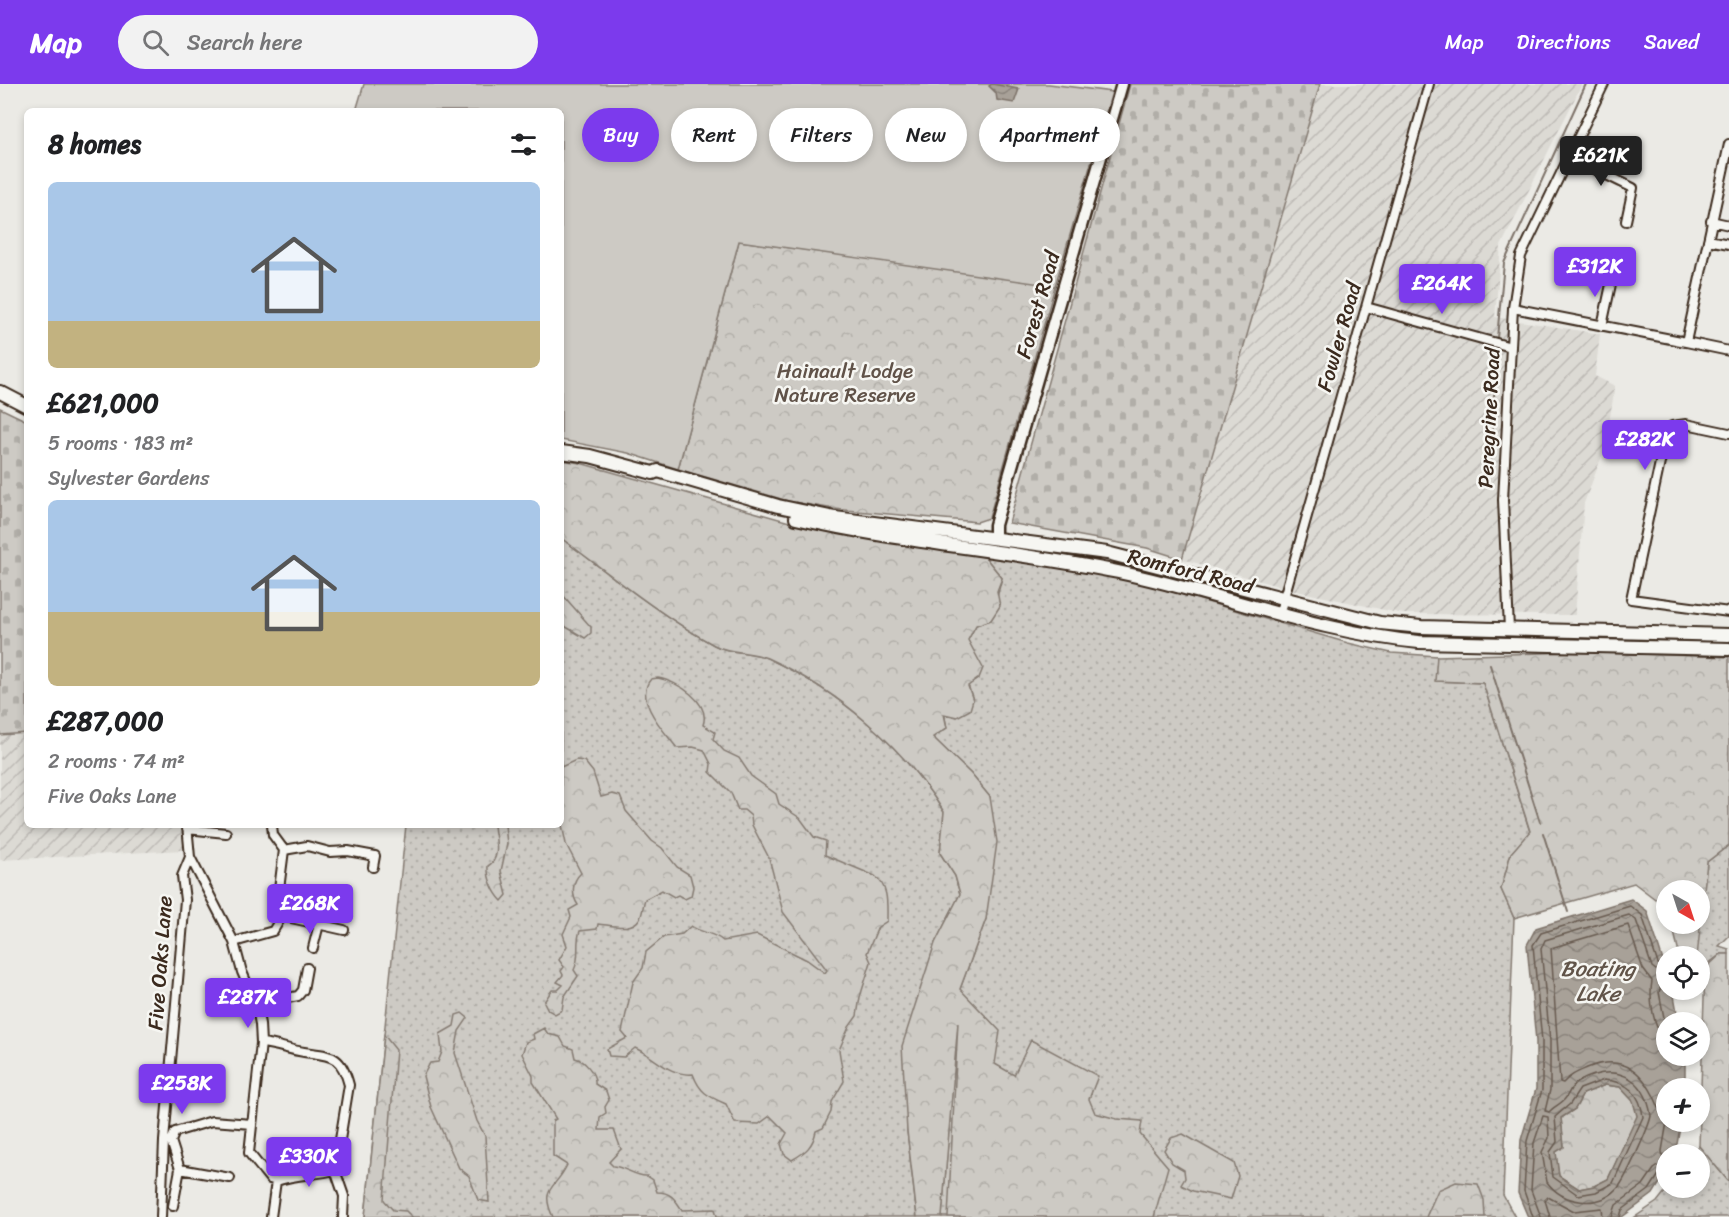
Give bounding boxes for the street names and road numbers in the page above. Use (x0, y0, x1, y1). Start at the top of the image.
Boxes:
street label: Forest Road (1005, 245, 1072, 363)
street label: Fowler Road (1305, 276, 1373, 396)
street label: Peregrine Road (1466, 345, 1512, 489)
street label: Romford Road (1124, 537, 1260, 606)
street label: Five Oaks Lane (136, 894, 184, 1032)

